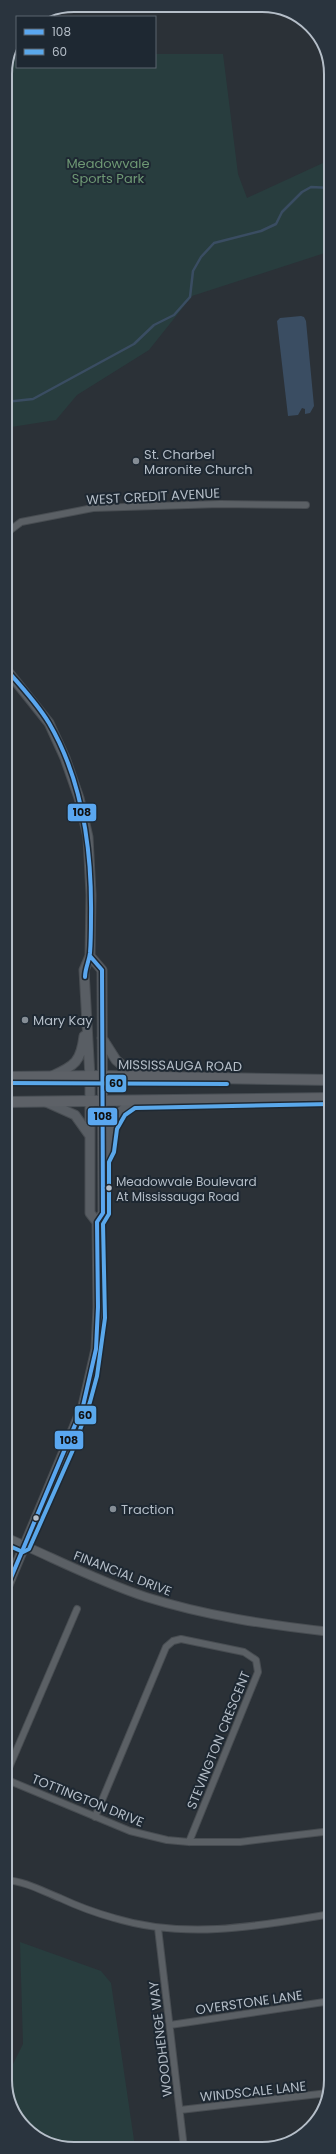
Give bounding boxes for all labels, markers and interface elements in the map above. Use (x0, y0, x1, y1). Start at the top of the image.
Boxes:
legend (16, 16, 156, 68)
text: 108 (52, 23, 71, 40)
text: 60 (52, 43, 67, 60)
park label: Meadowvale Sports Park (66, 154, 150, 188)
place label: St. Charbel Maronite Church (144, 445, 253, 479)
marker: St. Charbel Maronite Church (131, 456, 141, 466)
street label: WEST CREDIT AVENUE (86, 484, 220, 509)
line badge: 108 (67, 803, 97, 822)
text: 108 (73, 804, 91, 820)
place label: Mary Kay (33, 1011, 93, 1030)
marker: Mary Kay (20, 1015, 30, 1025)
street label: MISSISSAUGA ROAD (118, 1055, 242, 1076)
line badge: 60 (105, 1074, 127, 1093)
text: 60 (109, 1075, 123, 1091)
line badge: 108 (87, 1107, 118, 1126)
text: 108 (94, 1108, 112, 1124)
place label: Meadowvale Boulevard At Mississauga Road (116, 1173, 257, 1205)
marker: Meadowvale Boulevard At Mississauga Road (104, 1183, 114, 1193)
line badge: 60 (74, 1405, 97, 1425)
text: 60 (78, 1407, 92, 1423)
line badge: 108 (54, 1430, 84, 1450)
text: 108 (60, 1432, 78, 1448)
place label: Traction (121, 1500, 174, 1519)
marker: Traction (108, 1504, 118, 1514)
unlabelled marker (31, 1513, 41, 1523)
street label: FINANCIAL DRIVE (71, 1546, 175, 1601)
street label: STEVINGTON CRESCENT (182, 1668, 255, 1812)
street label: TOTTINGTON DRIVE (29, 1769, 147, 1832)
street label: WOODHENGE WAY (144, 1980, 177, 2098)
street label: OVERSTONE LANE (194, 1986, 304, 2019)
street label: WINDSCALE LANE (199, 2076, 307, 2107)

